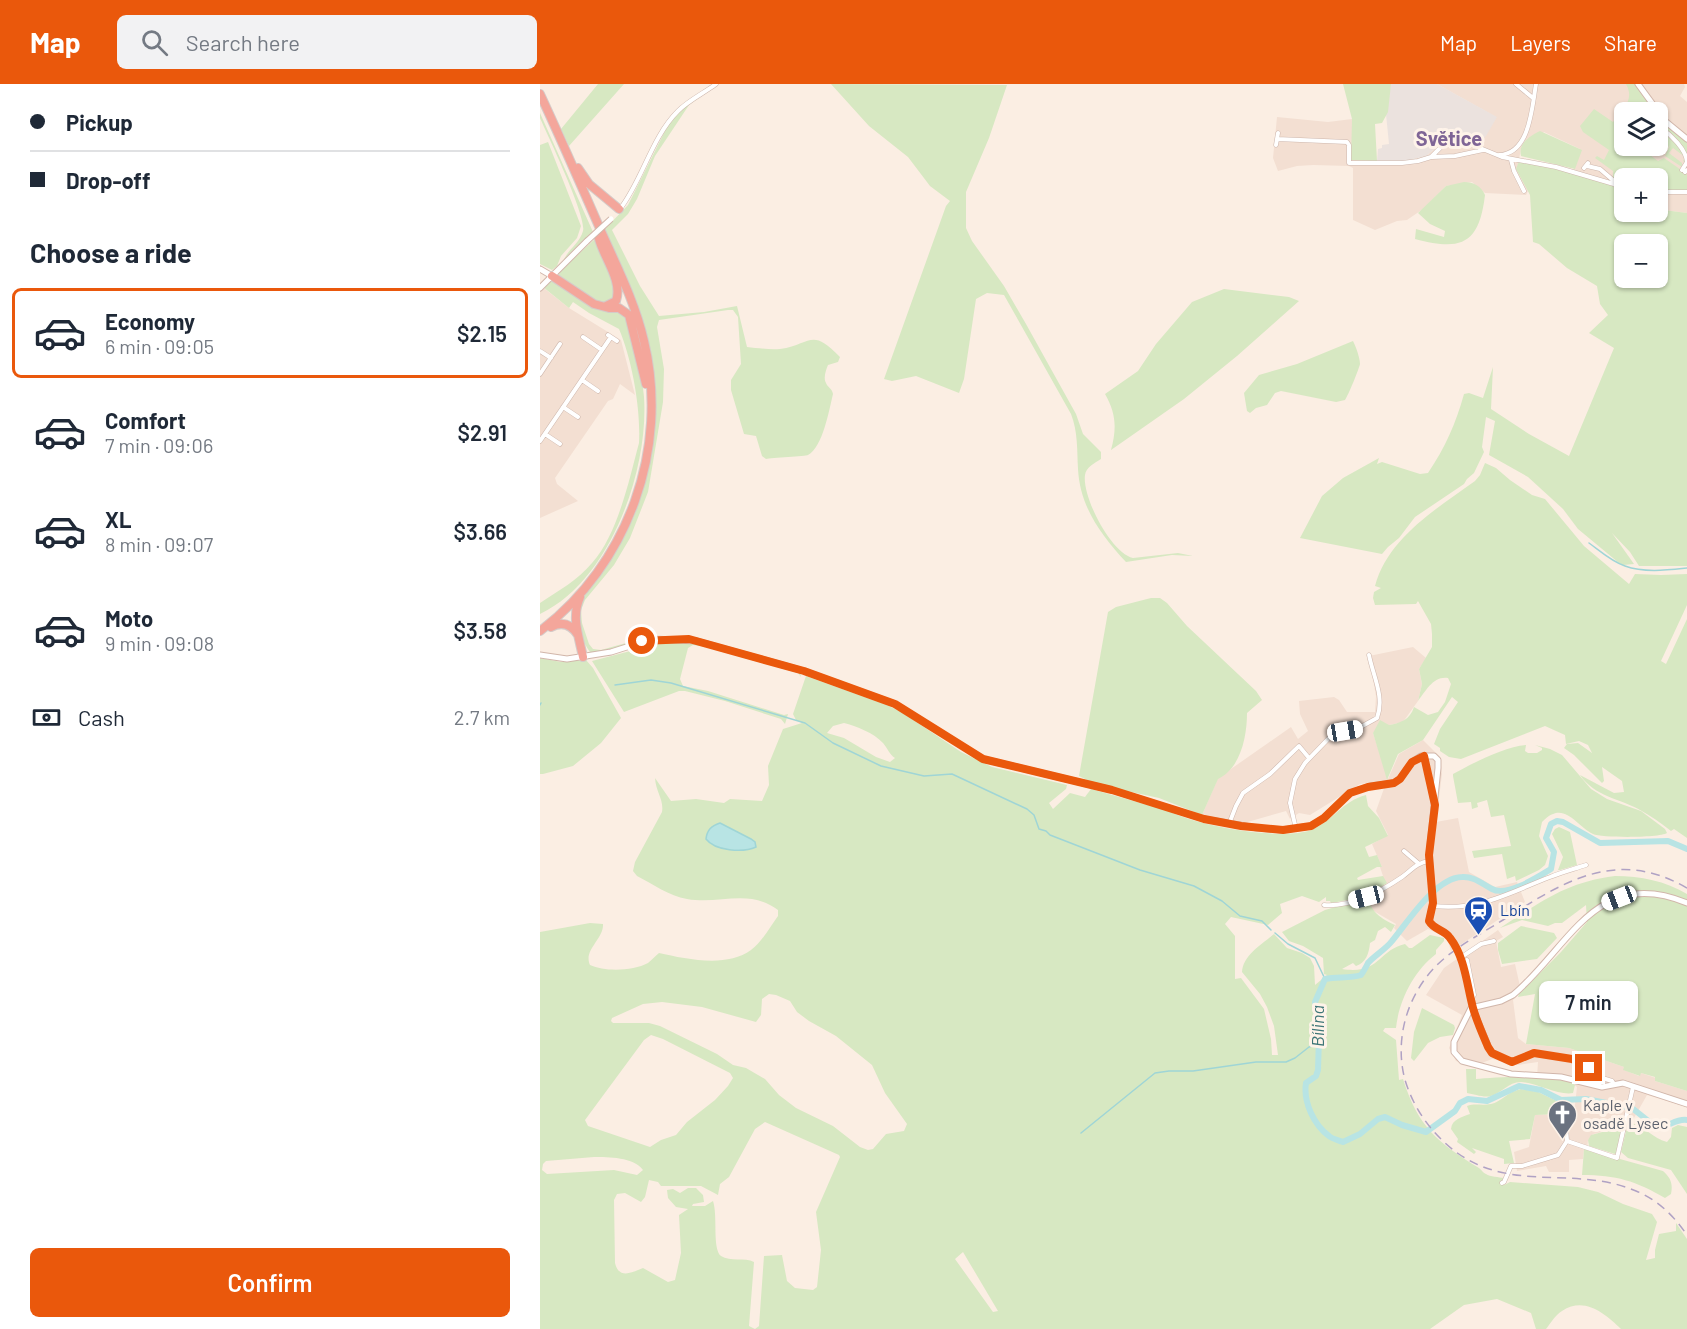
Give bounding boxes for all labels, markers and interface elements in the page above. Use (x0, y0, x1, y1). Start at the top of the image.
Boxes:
search box (117, 15, 537, 69)
text: Map (30, 25, 81, 59)
icon: search (138, 26, 171, 59)
text: Search here (186, 29, 300, 55)
text: Map (1440, 30, 1477, 55)
text: Layers (1510, 30, 1571, 55)
text: Share (1604, 30, 1657, 55)
map controls (1614, 102, 1668, 288)
button: layers (1614, 102, 1668, 156)
text: Pickup (66, 109, 133, 135)
district label: Světice (1416, 126, 1482, 150)
text: Drop-off (66, 167, 150, 193)
button: + (1614, 168, 1668, 222)
button: − (1614, 234, 1668, 288)
text: Choose a ride (30, 236, 192, 268)
icon: car (33, 306, 87, 360)
text: Economy (105, 308, 195, 334)
text: $2.15 (457, 320, 507, 346)
text: 6 min · 09:05 (105, 334, 214, 358)
icon: car (33, 405, 87, 459)
text: Comfort (105, 407, 186, 433)
text: $2.91 (457, 419, 507, 445)
text: 7 min · 09:06 (105, 433, 213, 457)
icon: car (33, 504, 87, 558)
text: XL (105, 506, 131, 532)
text: $3.66 (454, 518, 507, 544)
text: 8 min · 09:07 (105, 532, 213, 556)
icon: car (33, 603, 87, 657)
text: Moto (105, 605, 153, 631)
text: $3.58 (453, 617, 507, 643)
route start (628, 627, 655, 654)
text: 9 min · 09:08 (105, 631, 214, 655)
icon: cash (30, 701, 63, 734)
text: Cash (78, 704, 125, 730)
text: 2.7 km (454, 705, 510, 729)
car (1326, 719, 1364, 743)
car (1599, 883, 1639, 913)
car (1346, 884, 1386, 910)
station icon: Lbín (1463, 894, 1495, 936)
place label: Lbín (1500, 900, 1530, 919)
callout: 7 min (1540, 981, 1638, 1023)
text: 7 min (1565, 990, 1612, 1014)
water label: Bílina (1306, 1005, 1328, 1047)
route end (1575, 1054, 1602, 1081)
place label: Kaple v osadě Lysec (1583, 1095, 1668, 1132)
church icon: Kaple v osadě Lysec (1546, 1098, 1578, 1140)
button: Confirm (30, 1248, 510, 1317)

